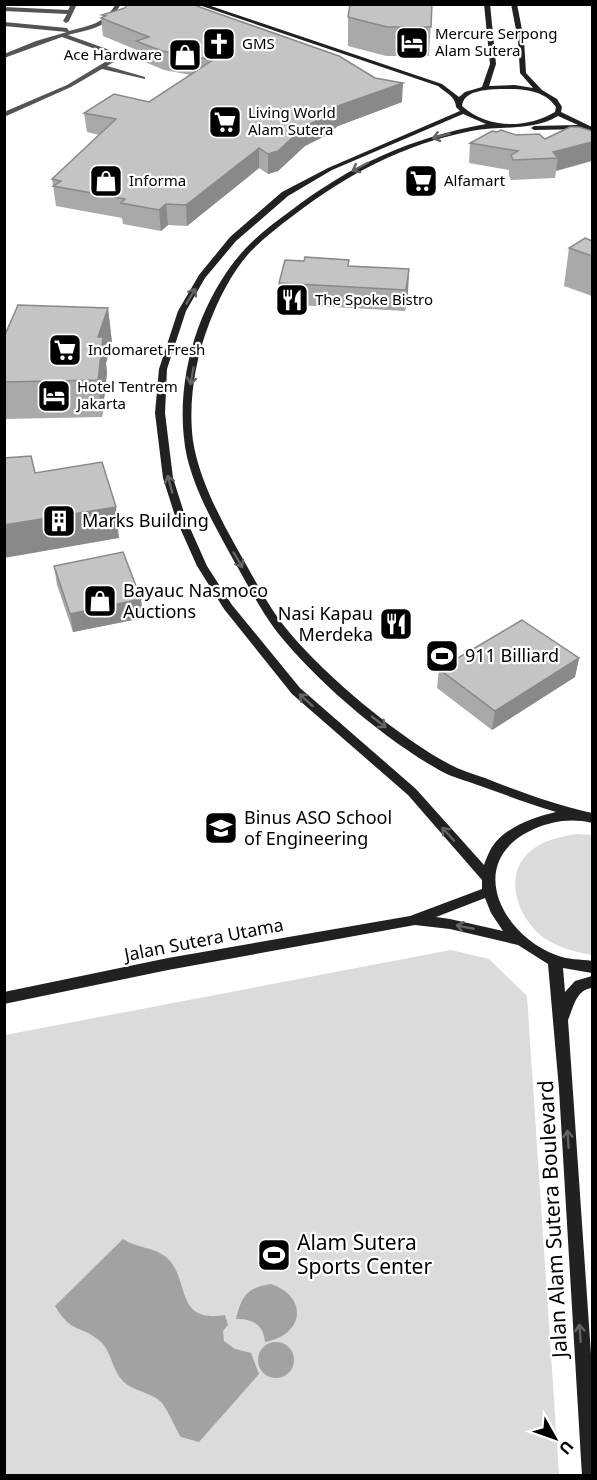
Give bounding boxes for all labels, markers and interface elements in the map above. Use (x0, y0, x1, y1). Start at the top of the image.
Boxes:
place label: Mercure Serpong Alam Sutera (435, 23, 557, 60)
hotel icon: Mercure Serpong Alam Sutera (394, 25, 430, 61)
church icon: GMS (201, 26, 237, 62)
place label: GMS (242, 33, 275, 53)
shop icon: Ace Hardware (167, 37, 203, 73)
place label: Ace Hardware (64, 44, 162, 64)
place label: Living World Alam Sutera (248, 102, 336, 139)
supermarket icon: Living World Alam Sutera (207, 104, 243, 140)
one-way arrow (431, 130, 450, 142)
one-way arrow (351, 162, 369, 173)
shop icon: Informa (88, 163, 124, 199)
supermarket icon: Alfamart (403, 163, 439, 199)
place label: Informa (129, 170, 186, 190)
place label: Alfamart (444, 170, 506, 190)
restaurant icon: The Spoke Bistro (274, 282, 310, 318)
one-way arrow (185, 288, 197, 305)
place label: The Spoke Bistro (315, 289, 433, 309)
supermarket icon: Indomaret Fresh (47, 332, 83, 368)
place label: Indomaret Fresh (88, 339, 205, 359)
one-way arrow (186, 365, 197, 385)
place label: Hotel Tentrem Jakarta (75, 376, 178, 413)
hotel icon: Hotel Tentrem Jakarta (36, 378, 72, 414)
one-way arrow (164, 475, 175, 494)
building icon: Marks Building (41, 503, 77, 539)
place label: Marks Building (82, 508, 209, 532)
one-way arrow (233, 551, 245, 568)
place label: Bayauc Nasmoco Auctions (123, 578, 268, 623)
shop icon: Bayauc Nasmoco Auctions (82, 583, 118, 619)
place label: Nasi Kapau Merdeka (278, 601, 373, 646)
restaurant icon: Nasi Kapau Merdeka (378, 606, 414, 642)
sports icon: 911 Billiard (424, 638, 460, 674)
place label: 911 Billiard (465, 643, 559, 667)
one-way arrow (299, 693, 314, 707)
one-way arrow (370, 715, 386, 728)
place label: Binus ASO School of Engineering (244, 805, 392, 850)
school or university icon: Binus ASO School of Engineering (203, 810, 239, 846)
one-way arrow (441, 826, 455, 841)
street label: Jalan Sutera Utama (120, 912, 285, 967)
one-way arrow (456, 921, 476, 932)
street label: Jalan Alam Sutera Boulevard (531, 1079, 573, 1361)
one-way arrow (563, 1129, 574, 1149)
place label: Alam Sutera Sports Center (297, 1228, 432, 1280)
sports icon: Alam Sutera Sports Center (256, 1237, 292, 1273)
one-way arrow (575, 1324, 586, 1344)
north arrow (525, 1408, 585, 1468)
text: U (554, 1436, 579, 1459)

